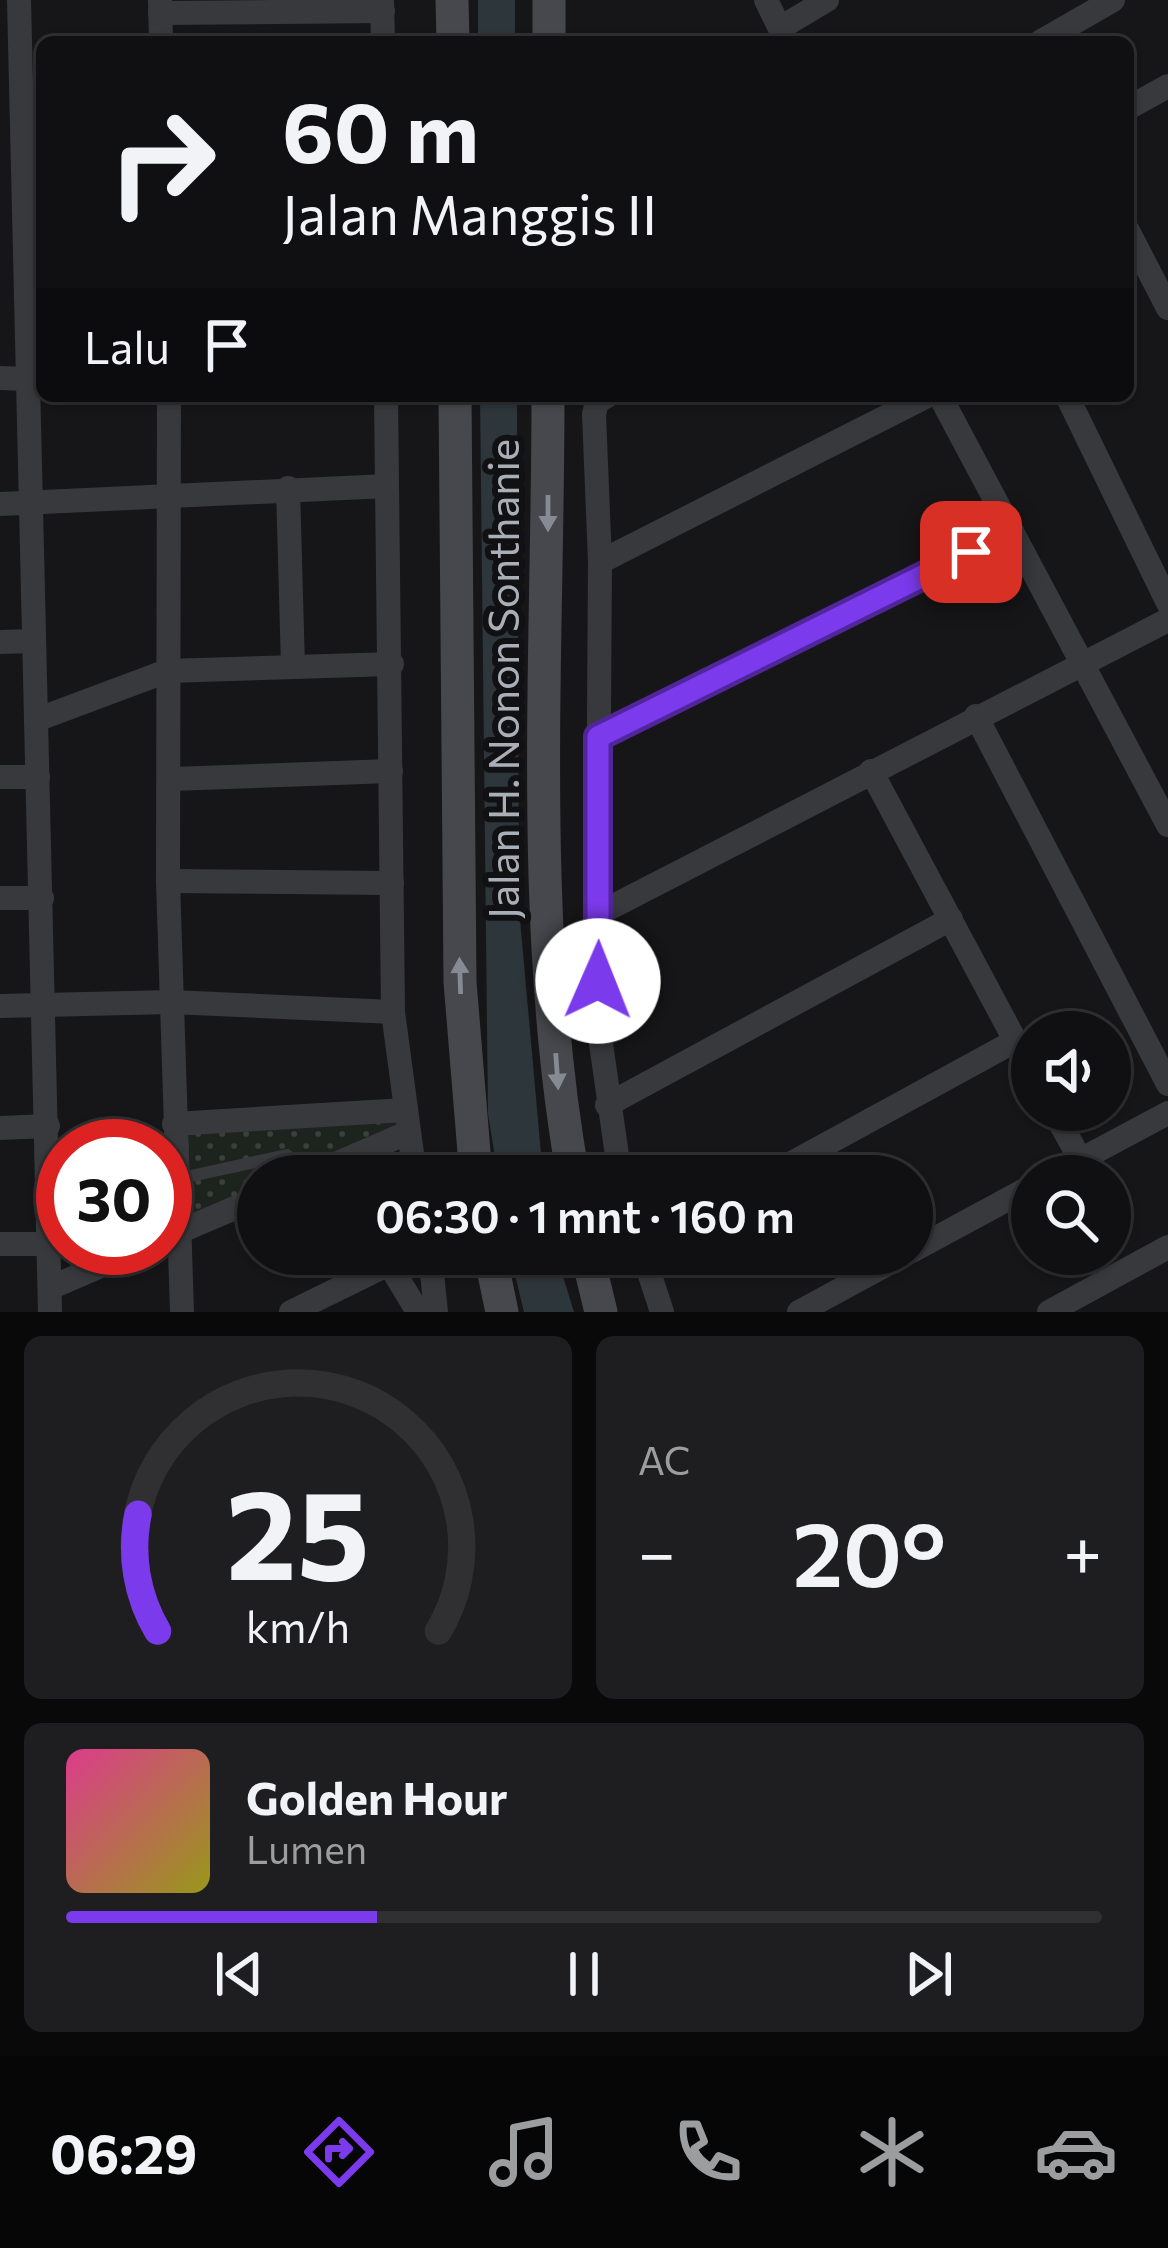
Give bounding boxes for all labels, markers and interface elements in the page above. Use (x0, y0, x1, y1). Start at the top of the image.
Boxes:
text: 60 m (282, 78, 479, 180)
icon: right (84, 84, 240, 240)
text: Jalan Manggis II (282, 180, 657, 246)
icon: arrive (194, 312, 260, 378)
text: Lalu (84, 318, 170, 373)
street label: Jalan H. Nonon Sonthanie (476, 439, 528, 919)
one-way arrow (538, 495, 558, 533)
pin (920, 501, 1022, 603)
icon: arrive (938, 519, 1004, 585)
position arrow (535, 918, 661, 1044)
one-way arrow (450, 956, 469, 994)
map controls (1011, 1011, 1131, 1275)
button: sound (1011, 1011, 1131, 1131)
one-way arrow (548, 1053, 567, 1090)
speed limit sign: 30 (36, 1119, 192, 1275)
button: search (1011, 1155, 1131, 1275)
text: 06:30 · 1 mnt · 160 m (375, 1187, 795, 1242)
text: AC (638, 1435, 690, 1483)
text: 25 (226, 1453, 370, 1606)
text: 20° (792, 1495, 946, 1606)
text: − (638, 1510, 676, 1591)
text: + (1063, 1510, 1102, 1591)
text: km/h (246, 1598, 350, 1651)
text: Golden Hour (246, 1769, 507, 1824)
text: Lumen (246, 1824, 367, 1872)
icon: previous (206, 1941, 272, 2007)
icon: pause (551, 1941, 617, 2007)
icon: next (896, 1941, 962, 2007)
icon: directions (297, 2110, 381, 2194)
icon: music (482, 2110, 566, 2194)
icon: phone (666, 2110, 750, 2194)
icon: climate (850, 2110, 934, 2194)
icon: car (1034, 2110, 1118, 2194)
text: 06:29 (50, 2119, 197, 2185)

